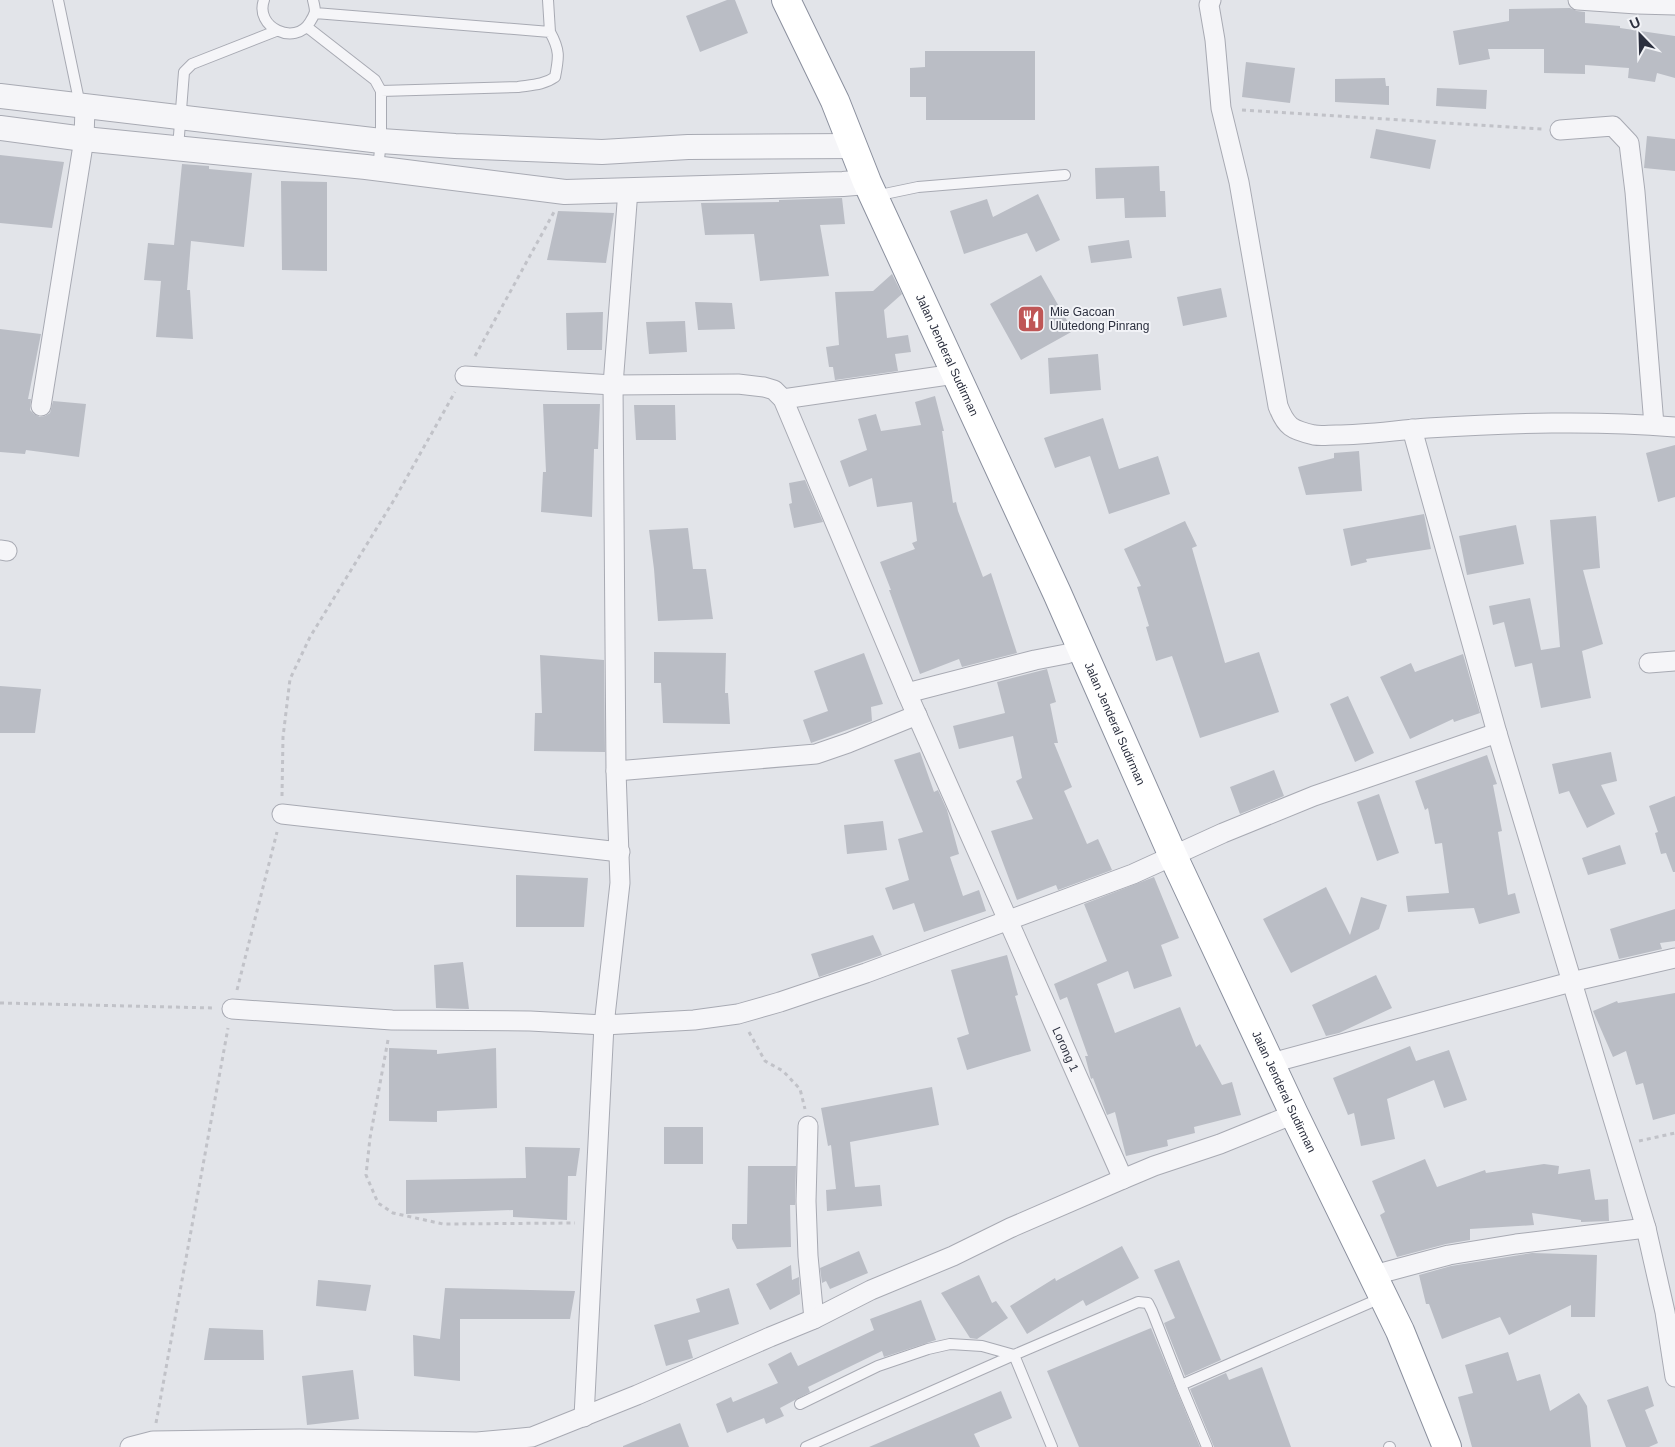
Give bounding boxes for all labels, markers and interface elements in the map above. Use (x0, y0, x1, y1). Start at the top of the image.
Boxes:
north arrow (1615, 10, 1665, 60)
text: U (1627, 14, 1643, 32)
street label: Jalan Jenderal Sudirman (913, 292, 981, 418)
restaurant icon: Mie Gacoan Ulutedong Pinrang (1016, 304, 1046, 334)
place label: Mie Gacoan Ulutedong Pinrang (1050, 305, 1149, 333)
street label: Jalan Jenderal Sudirman (1081, 660, 1148, 787)
street label: Lorong 1 (1049, 1025, 1082, 1074)
street label: Jalan Jenderal Sudirman (1249, 1029, 1319, 1155)

